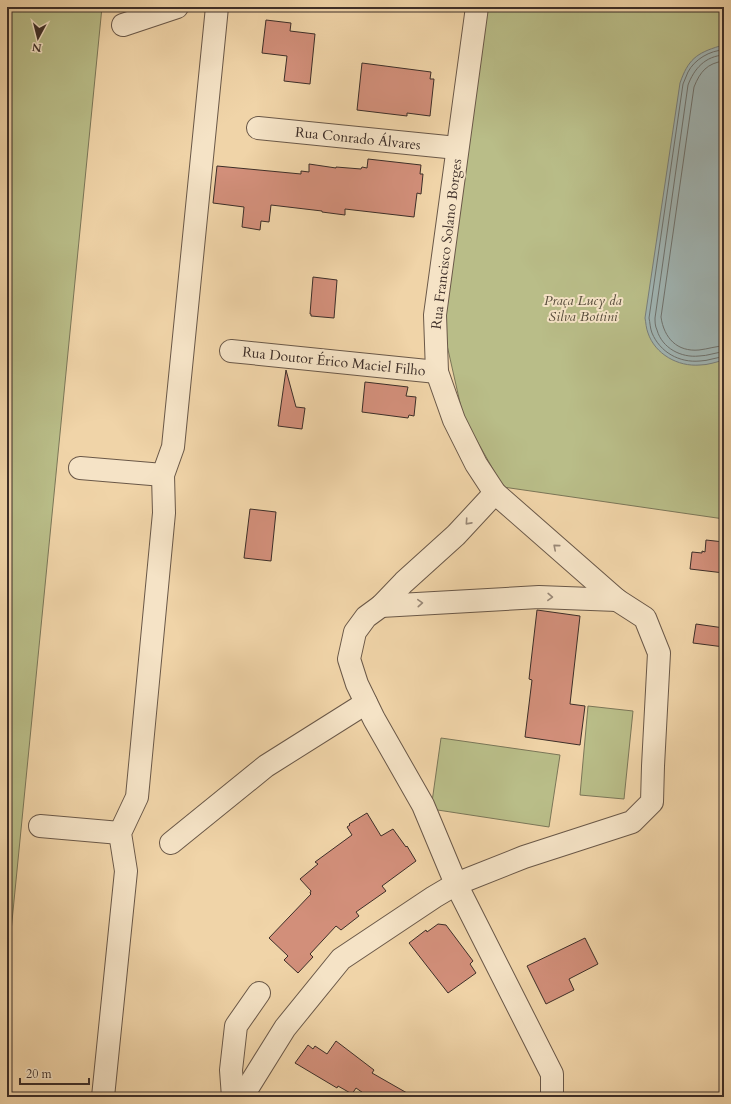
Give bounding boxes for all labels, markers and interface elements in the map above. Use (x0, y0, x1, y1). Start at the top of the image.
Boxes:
north arrow (18, 18, 58, 58)
text: N (31, 39, 42, 55)
street label: Rua Conrado Álvares (294, 122, 422, 155)
street label: Rua Francisco Solano Borges (427, 157, 466, 330)
park label: Praça Lucy da Silva Bottini (544, 291, 622, 326)
street label: Rua Doutor Érico Maciel Filho (241, 342, 427, 381)
one-way arrow (466, 517, 473, 525)
one-way arrow (553, 544, 561, 551)
one-way arrow (547, 593, 553, 601)
one-way arrow (417, 599, 423, 608)
scale bar (20, 1060, 89, 1086)
text: 20 m (26, 1066, 53, 1082)

